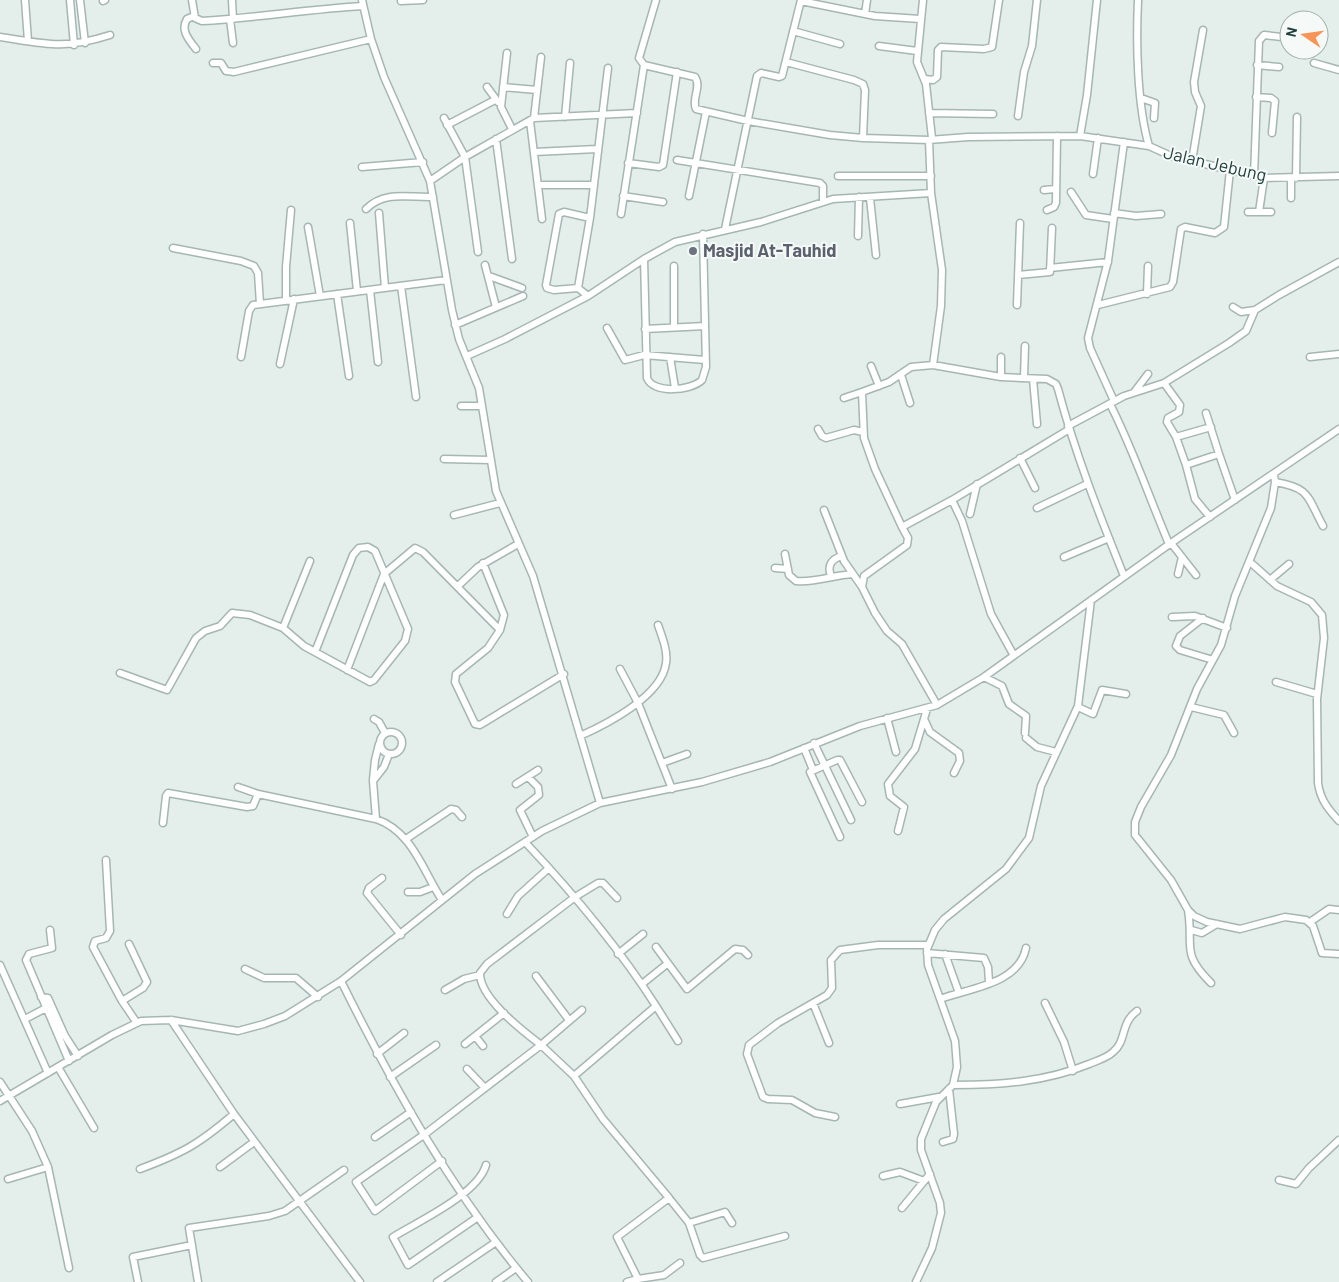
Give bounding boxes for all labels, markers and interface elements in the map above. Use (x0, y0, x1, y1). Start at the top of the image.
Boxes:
north arrow (1279, 10, 1329, 60)
text: N (1282, 26, 1300, 38)
street label: Jalan Jebung (1162, 140, 1269, 186)
place label: Masjid At-Tauhid (703, 239, 836, 261)
marker: Masjid At-Tauhid (687, 245, 699, 257)

